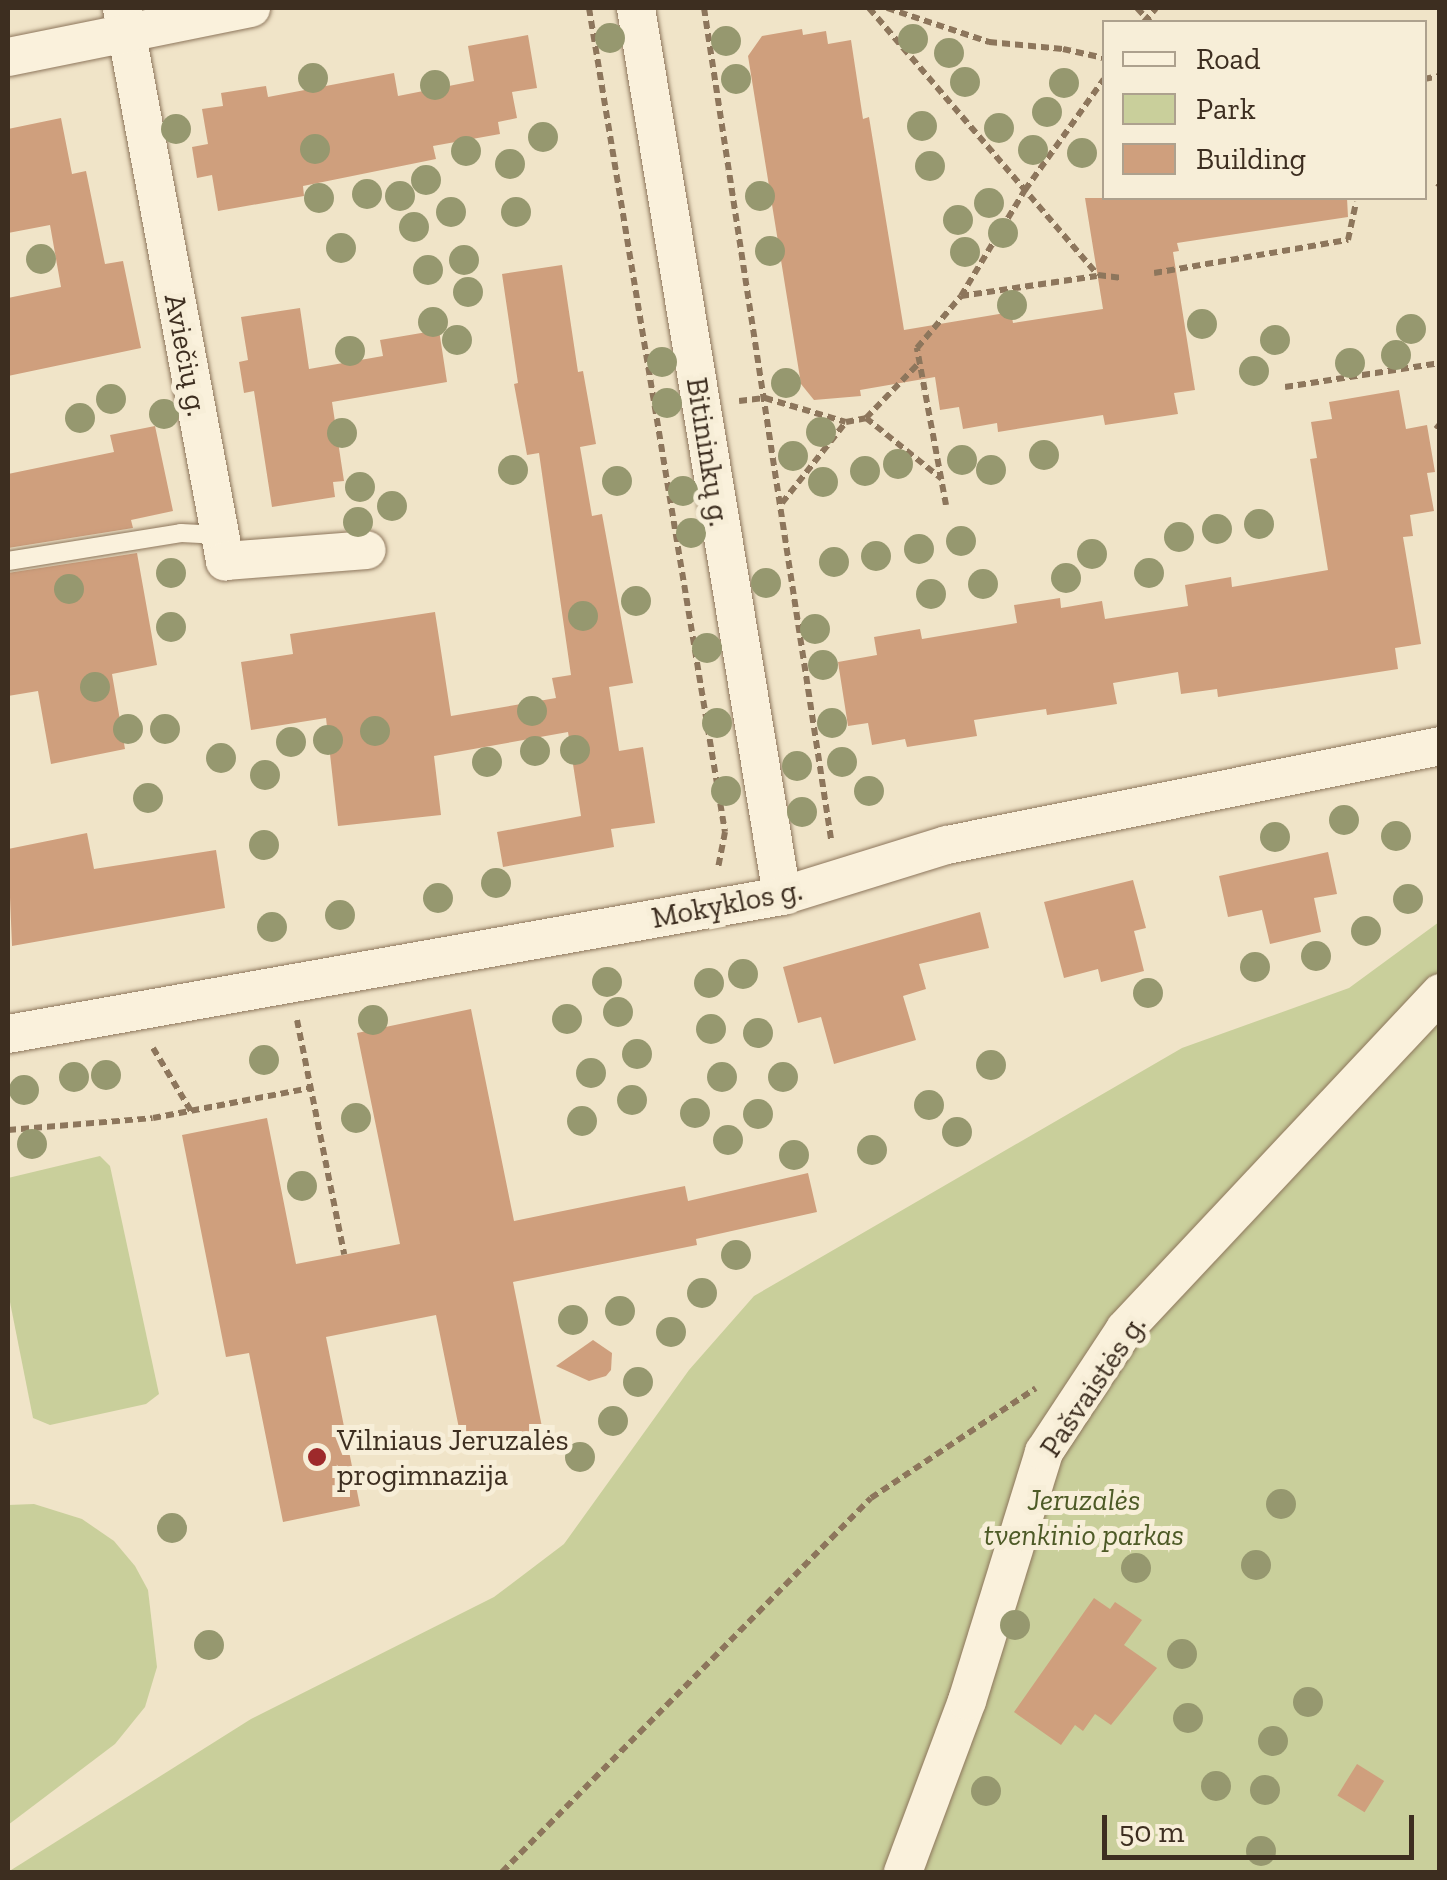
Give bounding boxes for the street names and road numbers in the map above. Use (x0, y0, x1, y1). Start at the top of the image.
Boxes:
street label: Aviečių g. (156, 291, 216, 419)
street label: Bitininkų g. (678, 375, 738, 529)
street label: Mokyklos g. (649, 872, 805, 936)
street label: Pašvaistės g. (1032, 1308, 1154, 1464)

